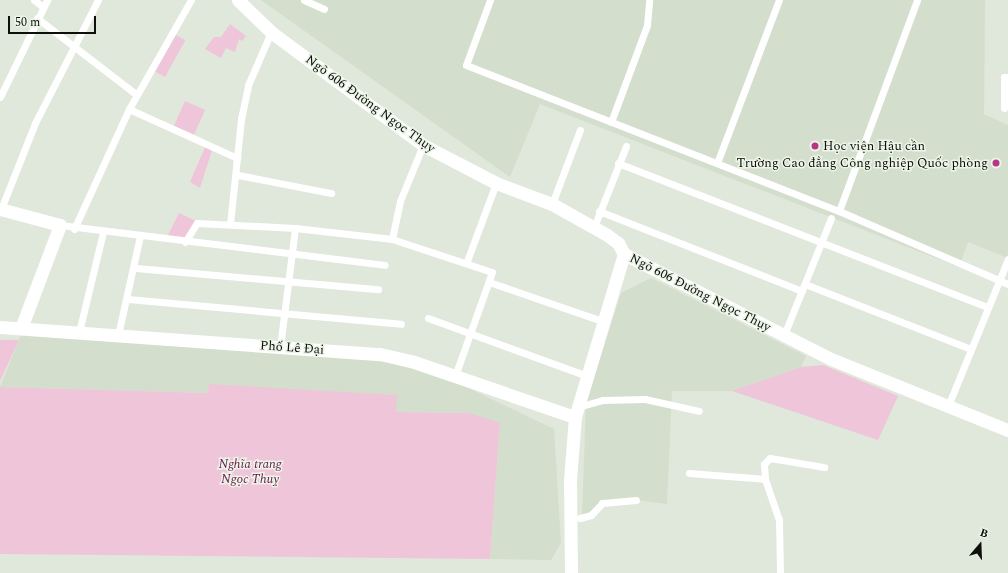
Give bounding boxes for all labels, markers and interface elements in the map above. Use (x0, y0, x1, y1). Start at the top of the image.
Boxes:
scale bar (10, 8, 98, 34)
text: 50 m (15, 13, 40, 32)
street label: Ngõ 606 Đường Ngọc Thụy (302, 52, 438, 156)
place label: Học viện Hậu cần (823, 138, 925, 154)
marker: Học viện Hậu cần (810, 141, 820, 151)
place label: Trường Cao đẳng Công nghiệp Quốc phòng (736, 155, 988, 171)
marker: Trường Cao đẳng Công nghiệp Quốc phòng (991, 158, 1001, 168)
street label: Ngõ 606 Đường Ngọc Thụy (627, 251, 773, 335)
street label: Phố Lê Đại (259, 338, 325, 358)
park label: Nghĩa trang Ngọc Thuỵ (218, 457, 282, 488)
text: B (978, 524, 991, 542)
north arrow (960, 525, 1000, 565)

